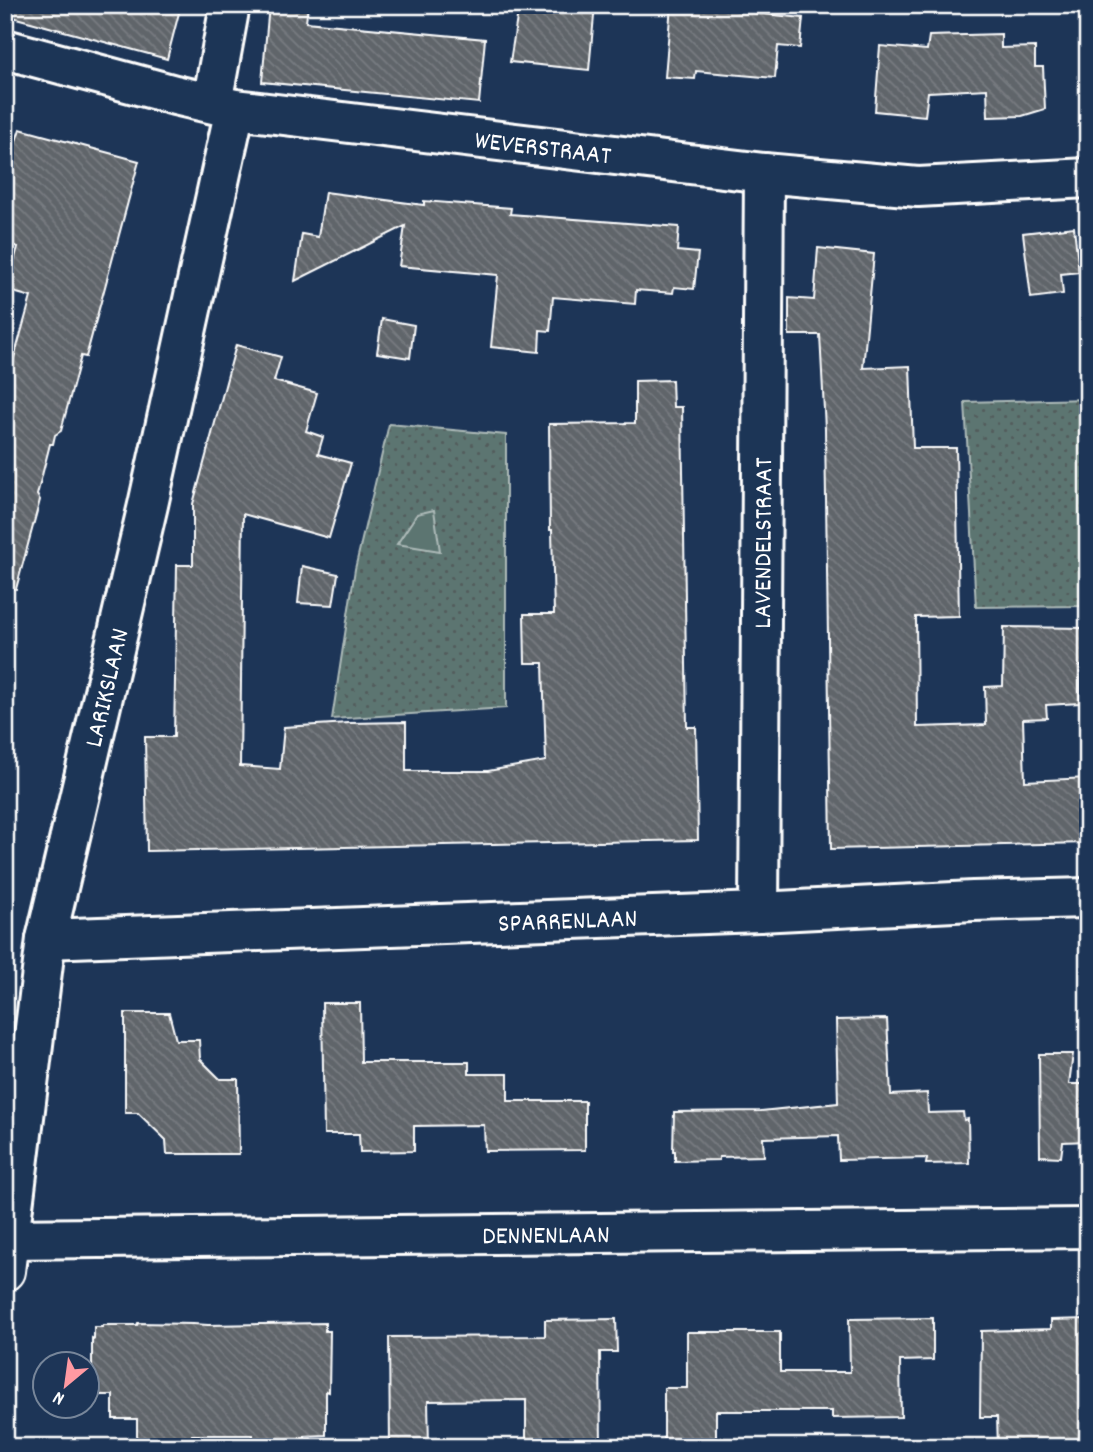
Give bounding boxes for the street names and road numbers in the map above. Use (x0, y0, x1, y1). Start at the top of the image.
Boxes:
street label: WEVERSTRAAT (472, 123, 613, 176)
street label: LAVENDELSTRAAT (746, 457, 784, 629)
street label: LARIKSLAAN (77, 625, 140, 751)
street label: SPARRENLAAN (497, 902, 638, 944)
street label: DENNENLAAN (482, 1218, 610, 1256)

